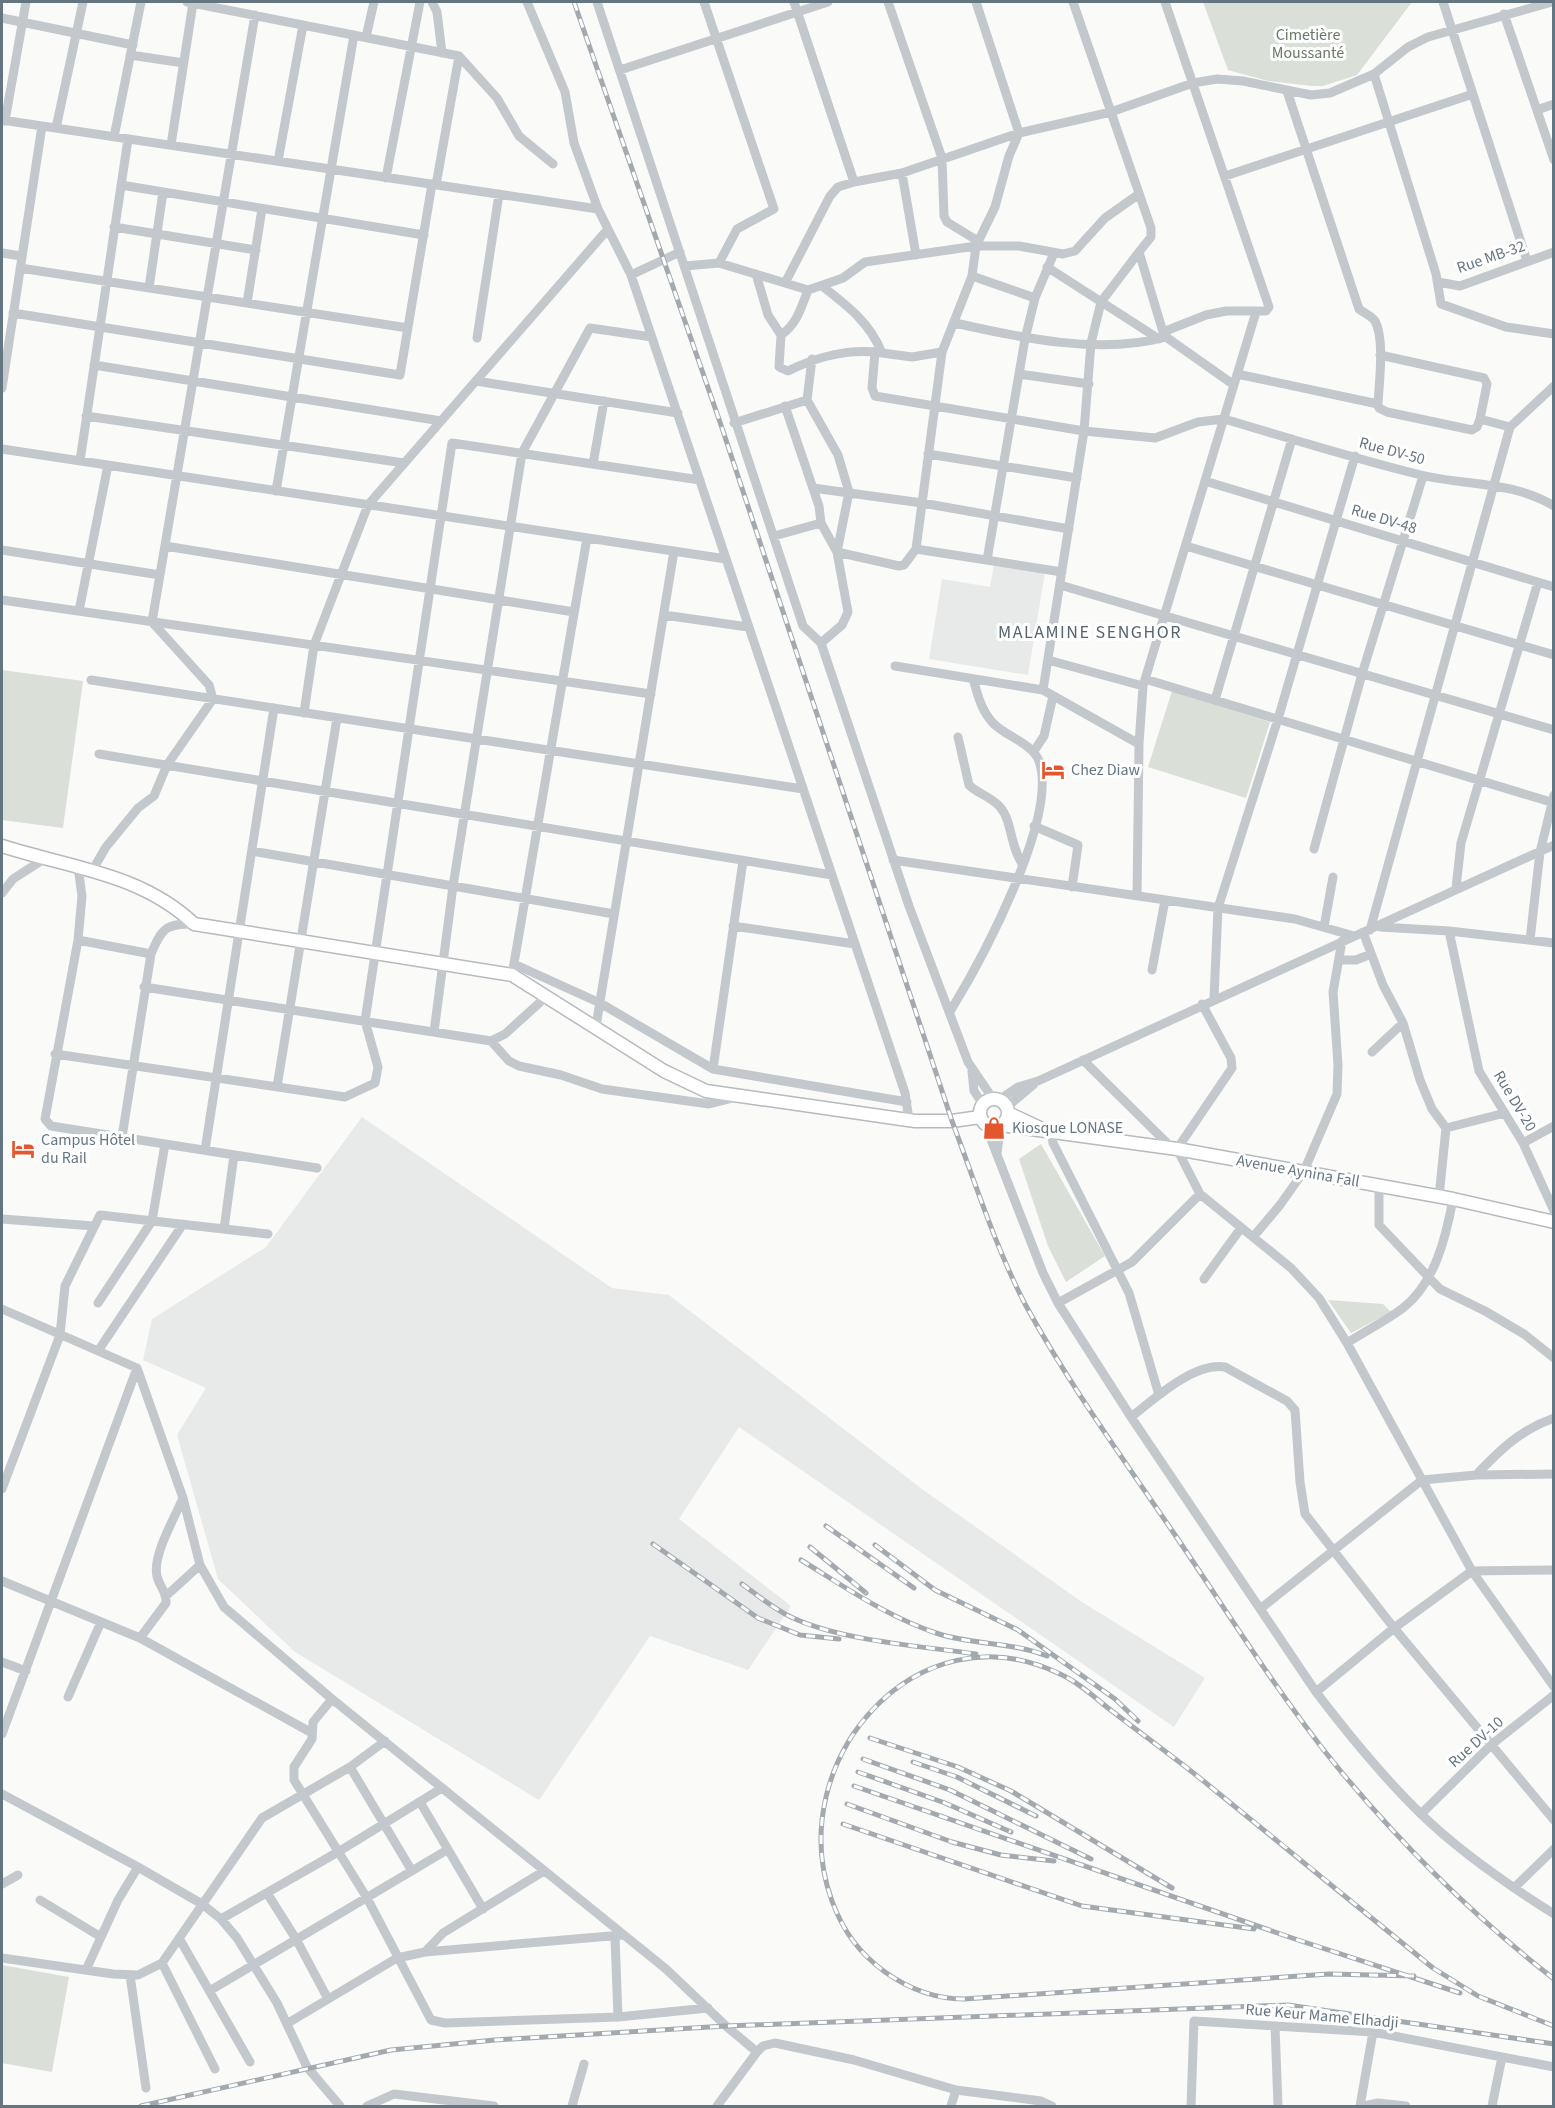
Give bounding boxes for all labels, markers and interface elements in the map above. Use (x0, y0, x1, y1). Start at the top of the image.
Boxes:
park label: Cimetière Moussanté (1272, 24, 1344, 64)
street label: Rue MB-32 (1454, 235, 1528, 279)
street label: Rue DV-50 (1357, 432, 1427, 470)
street label: Rue DV-48 (1349, 499, 1420, 539)
district label: MALAMINE SENGHOR (998, 620, 1182, 645)
hotel icon: Chez Diaw (1040, 757, 1066, 783)
place label: Chez Diaw (1071, 759, 1141, 781)
street label: Rue DV-20 (1488, 1066, 1542, 1136)
shop icon: Kiosque LONASE (981, 1115, 1007, 1141)
place label: Kiosque LONASE (1012, 1117, 1123, 1139)
place label: Campus Hôtel du Rail (41, 1129, 135, 1169)
hotel icon: Campus Hôtel du Rail (10, 1136, 36, 1162)
street label: Avenue Aynina Fall (1235, 1149, 1361, 1193)
street label: Rue DV-10 (1444, 1711, 1508, 1773)
street label: Rue Keur Mame Elhadji (1245, 1998, 1399, 2034)

